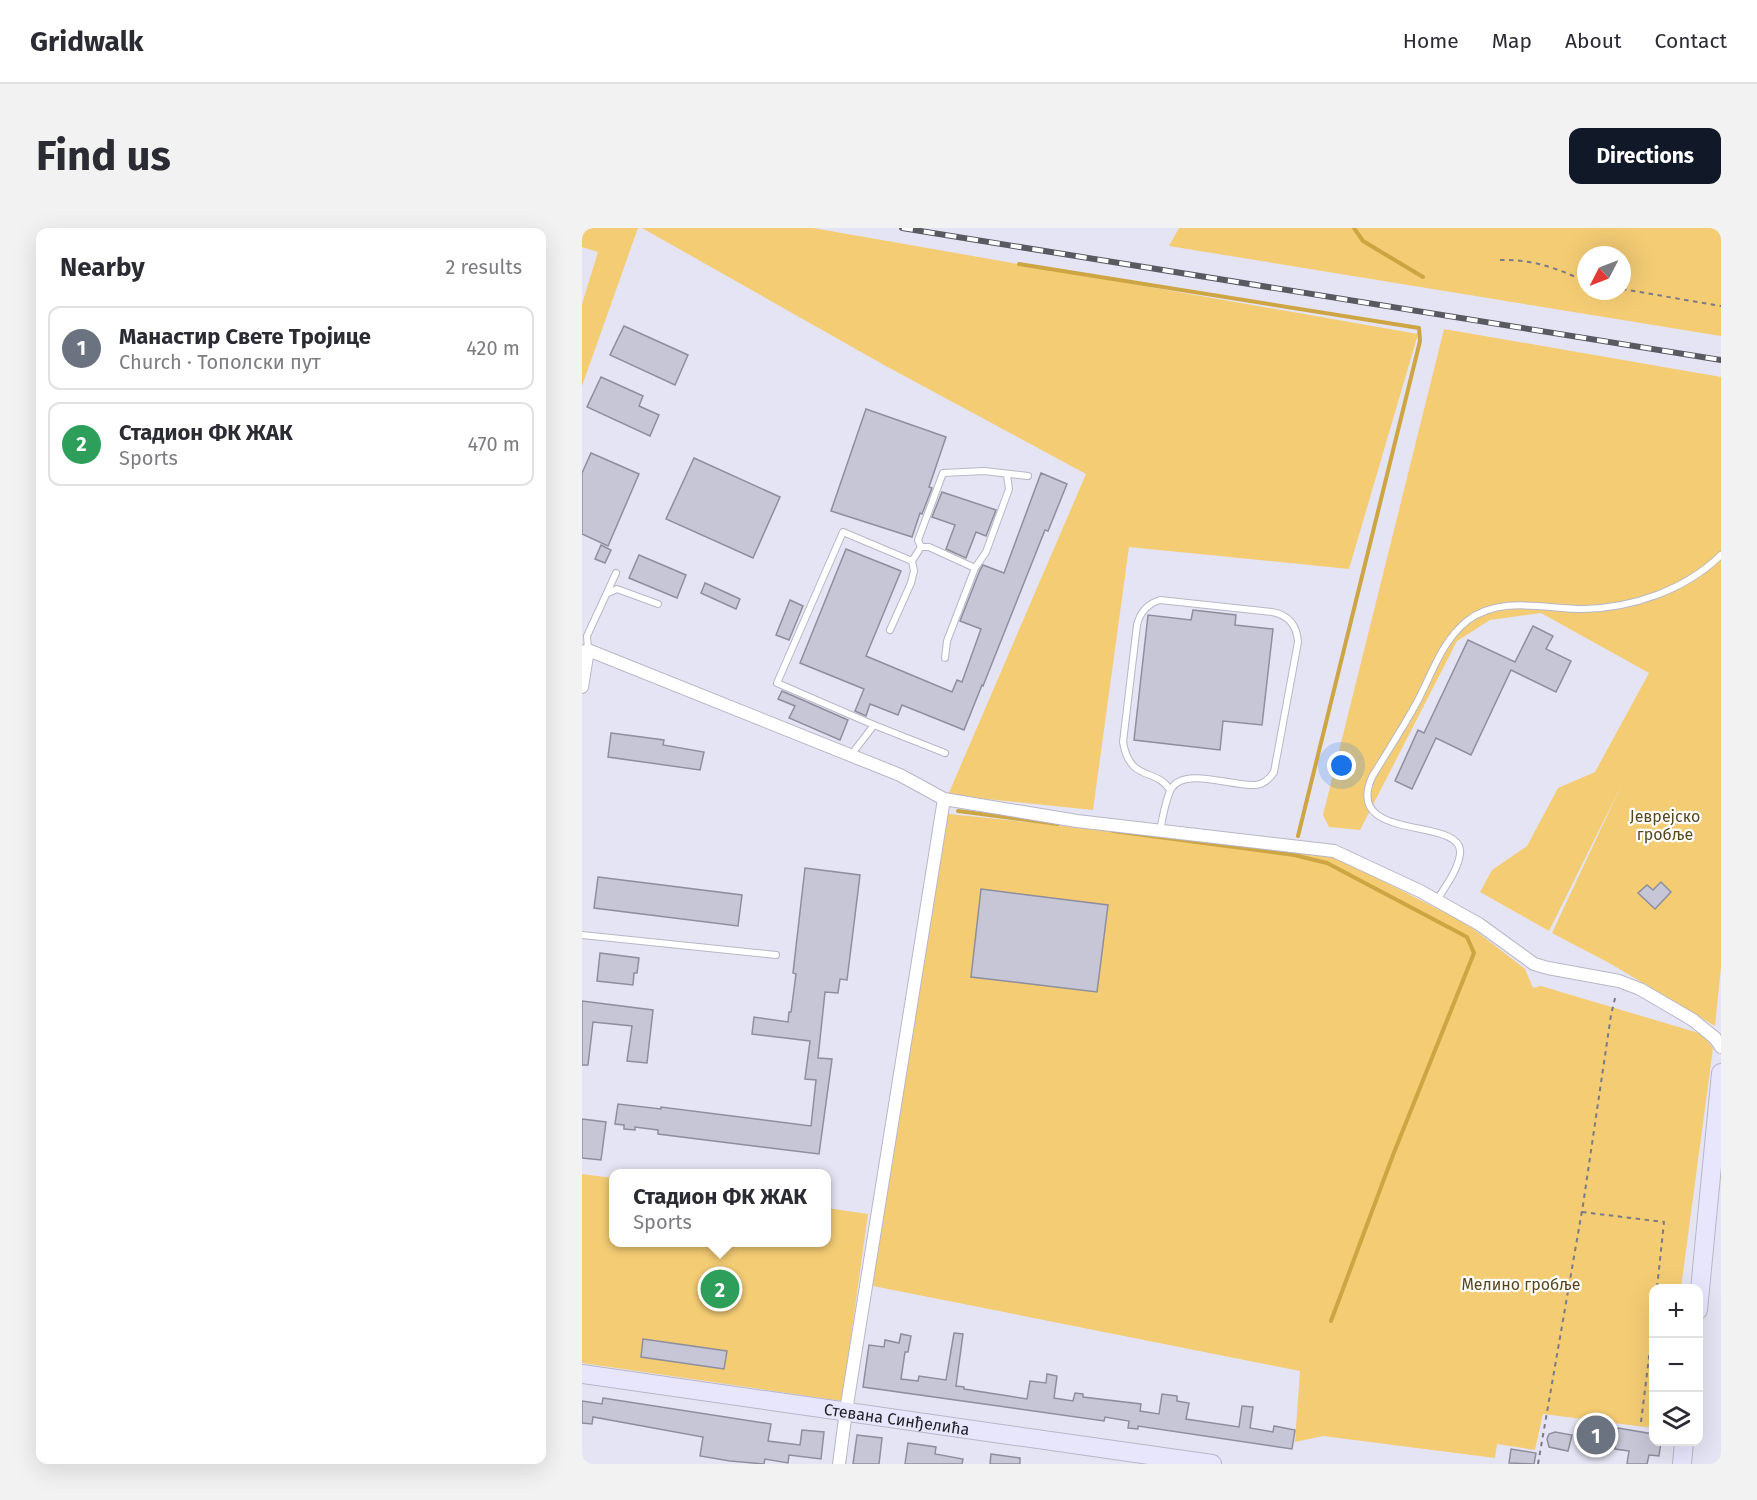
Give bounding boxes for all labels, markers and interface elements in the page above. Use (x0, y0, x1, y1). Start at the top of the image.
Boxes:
text: Gridwalk (30, 25, 143, 58)
text: Home (1403, 28, 1459, 54)
text: Map (1492, 28, 1532, 54)
text: About (1565, 28, 1622, 54)
text: Contact (1655, 28, 1727, 54)
button: Directions (1569, 128, 1721, 184)
text: Find us (36, 131, 171, 181)
north arrow (1577, 246, 1631, 300)
text: Nearby (60, 252, 145, 283)
text: 2 results (445, 255, 522, 279)
text: Манастир Свете Тројице (119, 323, 371, 350)
text: 1 (77, 336, 86, 360)
text: 420 m (466, 336, 520, 360)
text: Church · Тополски пут (119, 350, 321, 374)
text: Стадион ФК ЖАК (119, 419, 293, 446)
text: 2 (76, 432, 87, 456)
text: 470 m (468, 432, 520, 456)
text: Sports (119, 446, 178, 470)
your location (1327, 751, 1356, 780)
park label: Јеврејско гробље (1630, 807, 1700, 844)
popup (609, 1169, 831, 1247)
text: Стадион ФК ЖАК (633, 1183, 807, 1210)
text: Sports (633, 1210, 692, 1234)
pin: 2 (700, 1266, 740, 1312)
park label: Мелино гробље (1461, 1275, 1581, 1294)
map controls (1649, 1284, 1703, 1446)
button: + (1649, 1284, 1703, 1338)
button: − (1649, 1338, 1703, 1392)
button: layers (1649, 1392, 1703, 1446)
street label: Стевана Синђелића (823, 1400, 971, 1439)
pin: 1 (1576, 1412, 1616, 1458)

